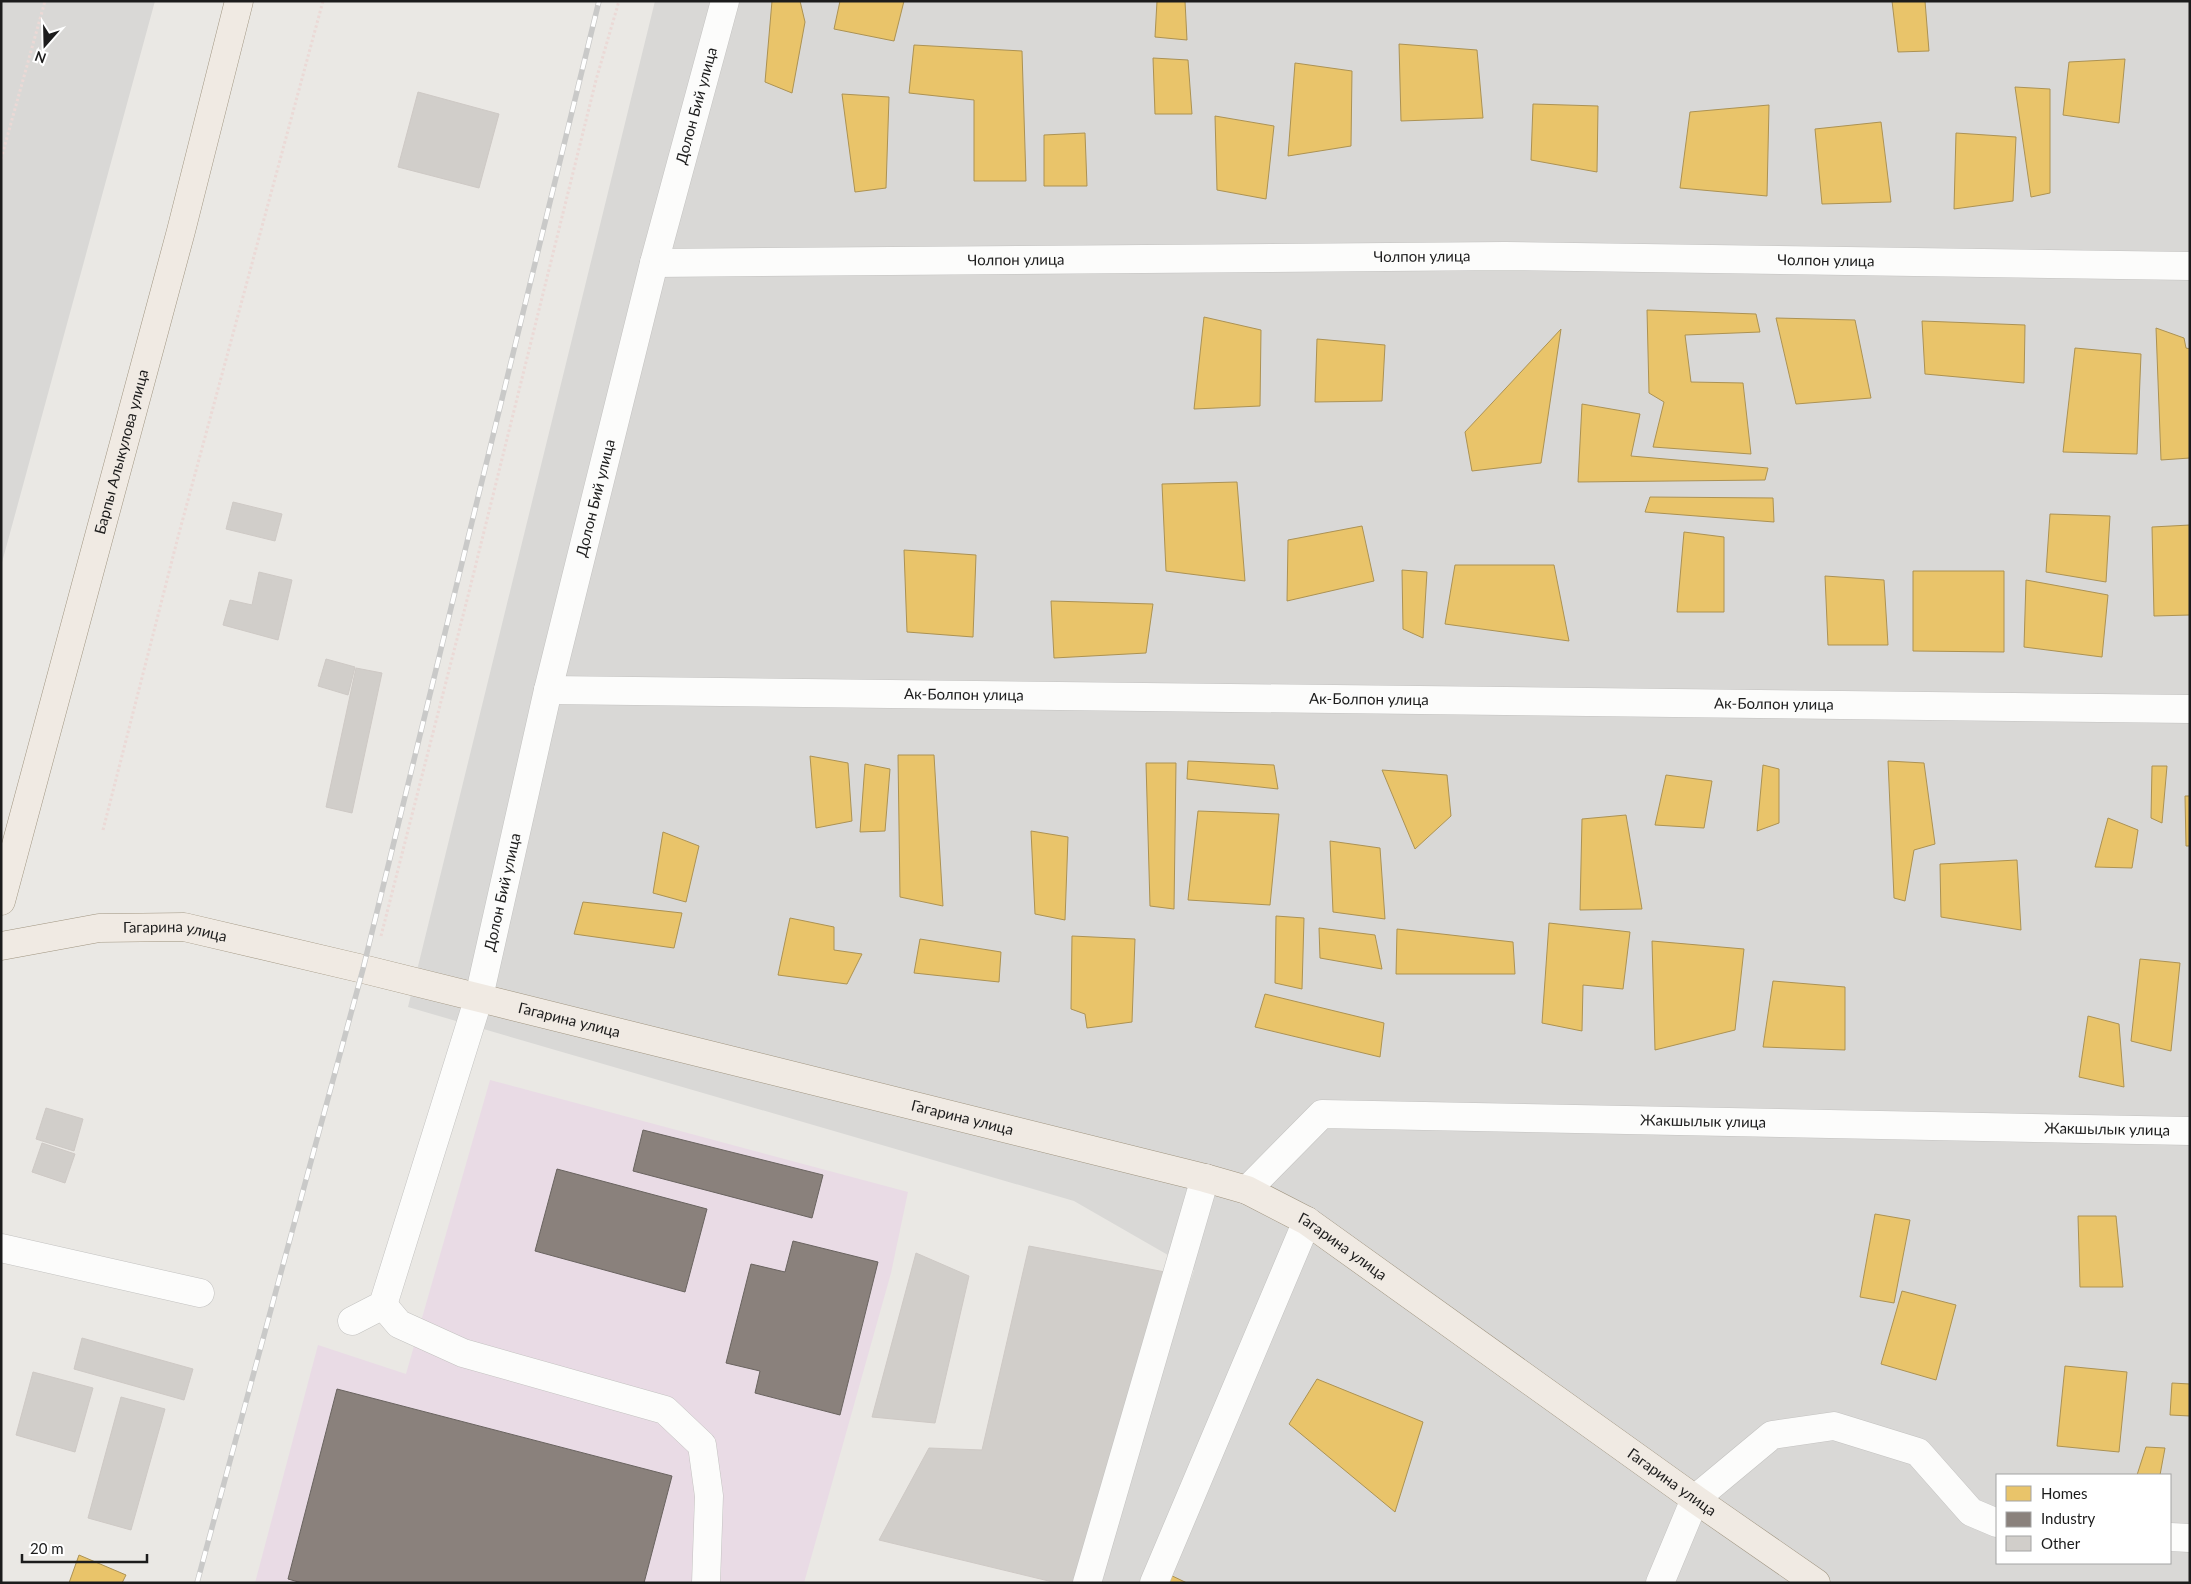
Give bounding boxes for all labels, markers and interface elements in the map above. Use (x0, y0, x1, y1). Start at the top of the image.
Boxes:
north arrow (20, 20, 70, 70)
street label: Долон Бий улица (671, 45, 720, 166)
text: N (32, 48, 48, 68)
street label: Чолпон улица (1373, 246, 1471, 265)
street label: Чолпон улица (967, 250, 1065, 268)
street label: Чолпон улица (1777, 250, 1875, 269)
street label: Барпы Алыкулова улица (90, 367, 151, 536)
street label: Долон Бий улица (571, 437, 618, 558)
street label: Ак-Болпон улица (904, 684, 1024, 704)
street label: Ак-Болпон улица (1309, 689, 1429, 708)
street label: Ак-Болпон улица (1714, 693, 1834, 713)
street label: Долон Бий улица (480, 831, 524, 953)
street label: Гагарина улица (123, 917, 229, 945)
street label: Гагарина улица (516, 998, 622, 1041)
street label: Гагарина улица (910, 1095, 1016, 1138)
street label: Жакшылык улица (1640, 1110, 1766, 1131)
street label: Жакшылык улица (2044, 1118, 2170, 1139)
street label: Гагарина улица (1296, 1208, 1391, 1283)
street label: Гагарина улица (1625, 1444, 1720, 1519)
legend (1996, 1474, 2171, 1564)
text: Homes (2041, 1484, 2087, 1502)
text: Industry (2041, 1509, 2096, 1527)
scale bar (22, 1532, 148, 1564)
text: Other (2041, 1534, 2081, 1552)
text: 20 m (30, 1539, 64, 1557)

